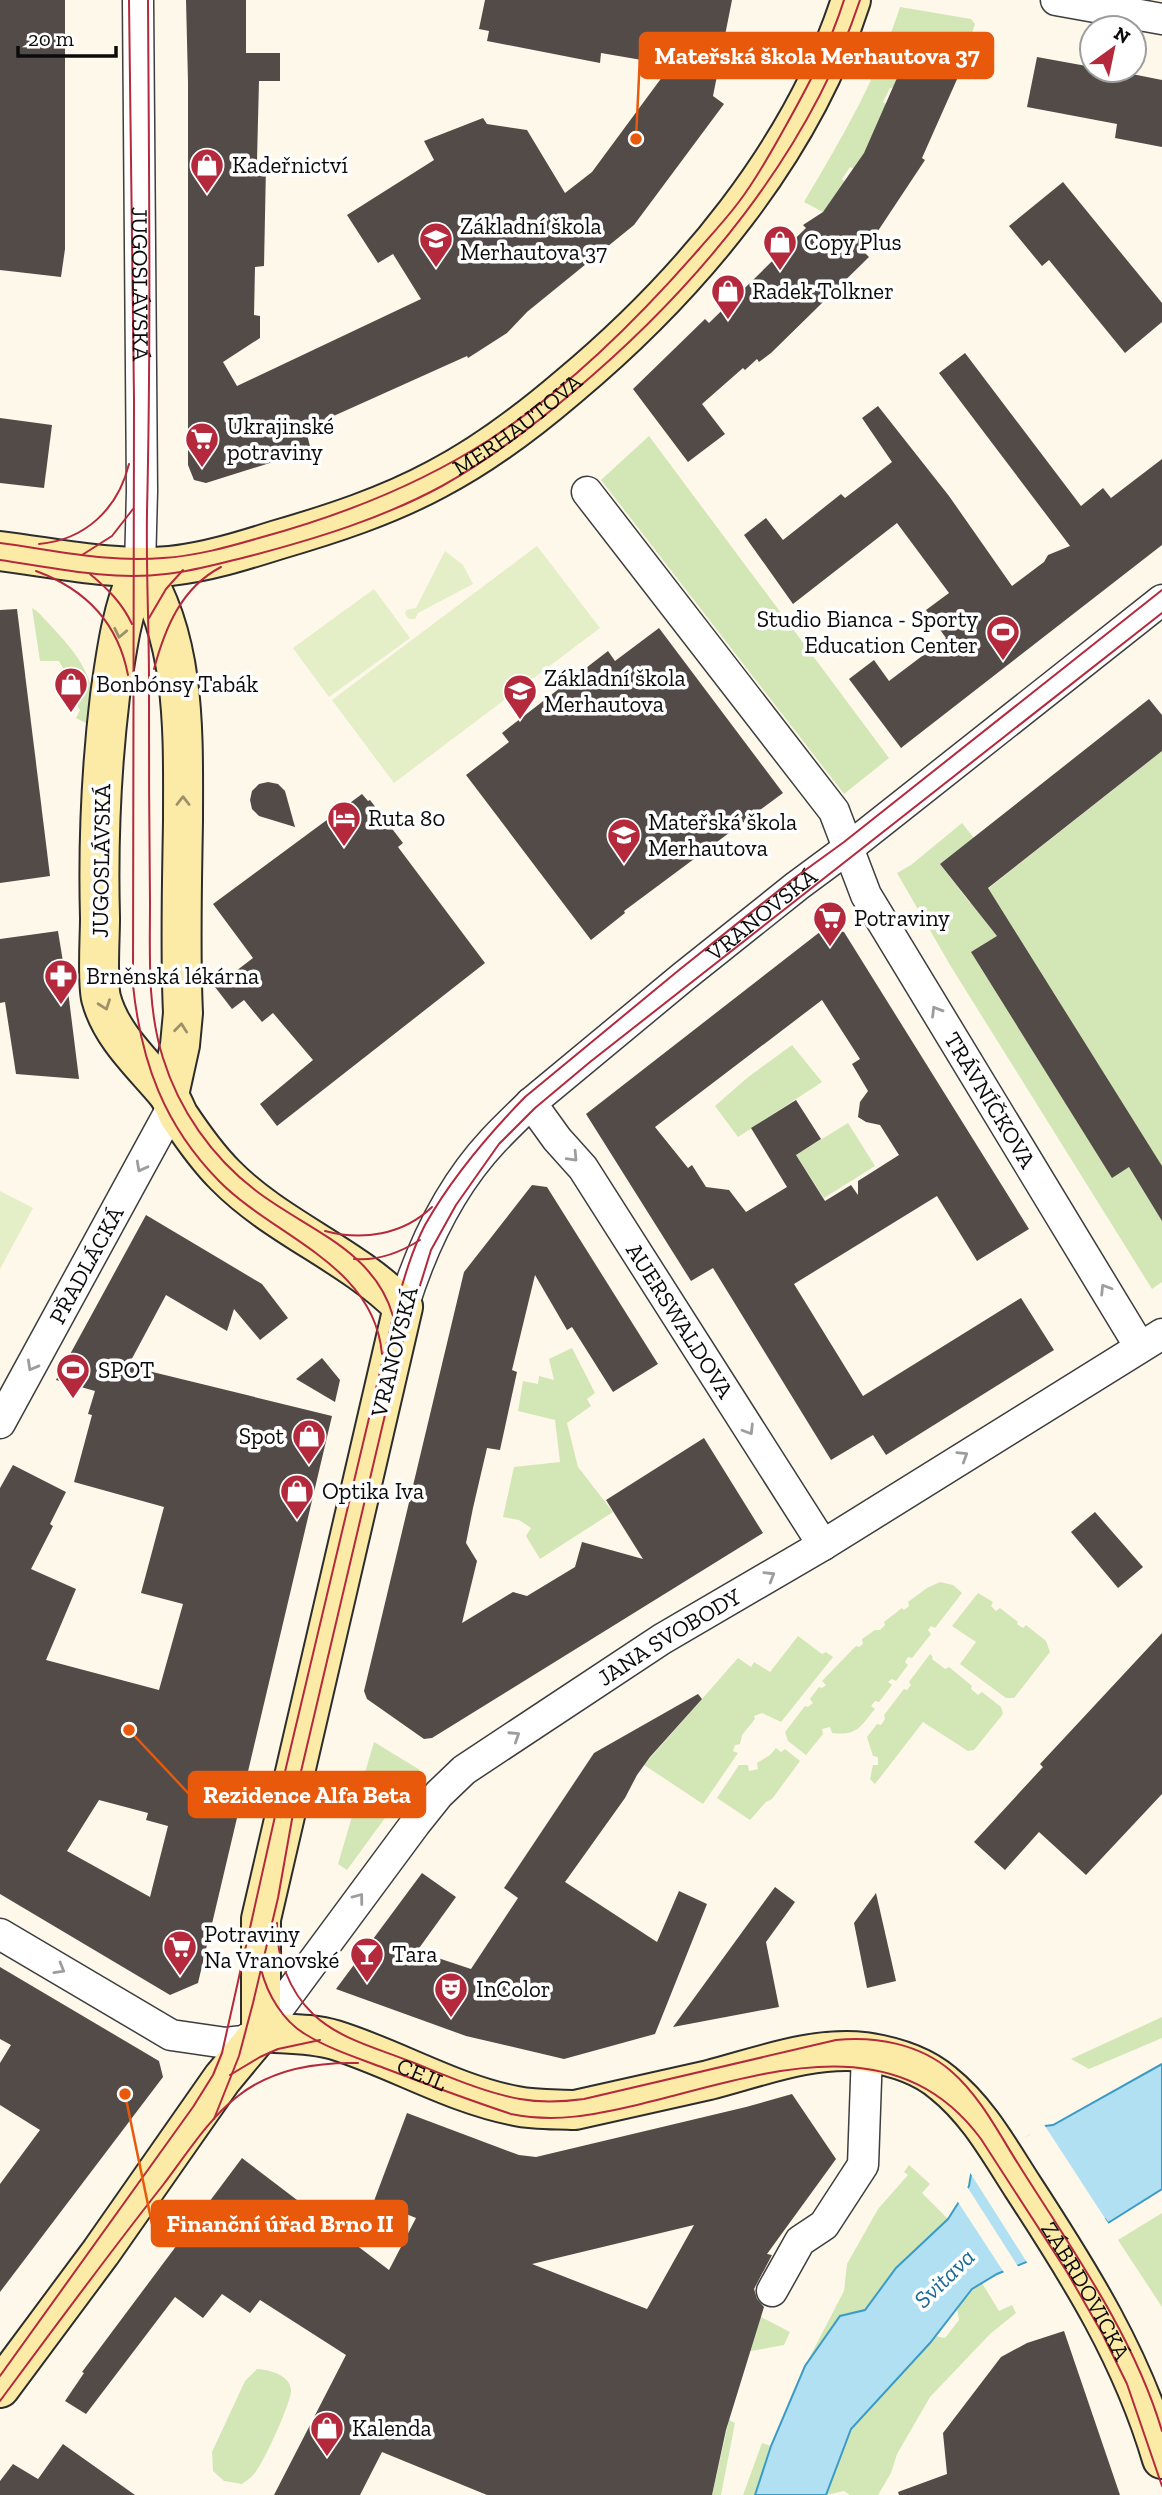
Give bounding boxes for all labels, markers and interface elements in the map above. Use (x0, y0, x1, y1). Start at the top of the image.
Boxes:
scale bar (18, 14, 116, 58)
north arrow (1078, 14, 1148, 84)
text: N (1110, 22, 1134, 49)
text: 20 m (28, 26, 74, 51)
callout: Mateřská škola Merhautova 37 (640, 33, 993, 78)
text: Mateřská škola Merhautova 37 (654, 41, 980, 70)
shop icon: Kadeřnictví (188, 146, 226, 195)
place label: Kadeřnictví (232, 151, 348, 179)
street label: JUGOSLÁVSKÁ (126, 207, 155, 362)
place label: Základní škola Merhautova 37 (460, 212, 607, 266)
school or university icon: Základní škola Merhautova 37 (417, 220, 455, 269)
shop icon: Copy Plus (761, 223, 799, 272)
place label: Copy Plus (804, 228, 902, 256)
shop icon: Radek Tolkner (709, 272, 747, 321)
place label: Radek Tolkner (752, 277, 894, 305)
street label: MERHAUTOVA (447, 367, 588, 482)
place label: Ukrajinské potraviny (227, 412, 334, 466)
supermarket icon: Ukrajinské potraviny (183, 420, 221, 469)
place label: Studio Bianca - Sporty Education Center (757, 605, 978, 659)
sports icon: Studio Bianca - Sporty Education Center (984, 613, 1022, 662)
one-way arrow (114, 627, 129, 639)
place label: Základní škola Merhautova (544, 664, 686, 718)
shop icon: Bonbónsy Tabák (52, 665, 90, 714)
place label: Bonbónsy Tabák (96, 670, 258, 698)
school or university icon: Základní škola Merhautova (501, 672, 539, 721)
street label: JUGOSLÁVSKÁ (86, 783, 116, 938)
one-way arrow (175, 795, 191, 806)
hotel icon: Ruta 80 (325, 799, 363, 848)
place label: Ruta 80 (368, 804, 446, 832)
place label: Mateřská škola Merhautova (648, 808, 797, 862)
school or university icon: Mateřská škola Merhautova (605, 816, 643, 865)
street label: VRANOVSKÁ (700, 862, 823, 968)
supermarket icon: Potraviny (811, 899, 849, 948)
place label: Potraviny (854, 904, 950, 932)
pharmacy icon: Brněnská lékárna (42, 957, 80, 1006)
place label: Brněnská lékárna (86, 962, 259, 990)
one-way arrow (96, 998, 110, 1010)
one-way arrow (931, 1005, 944, 1018)
one-way arrow (173, 1022, 188, 1033)
street label: TRÁVNÍČKOVA (938, 1027, 1043, 1174)
one-way arrow (565, 1149, 577, 1162)
one-way arrow (136, 1160, 150, 1172)
street label: PŘADLÁCKÁ (43, 1200, 130, 1329)
street label: AUERSWALDOVA (620, 1238, 740, 1404)
street label: VRANOVSKÁ (364, 1283, 424, 1421)
one-way arrow (1100, 1284, 1113, 1297)
sports icon: SPOT (54, 1351, 92, 1400)
place label: SPOT (98, 1356, 154, 1384)
one-way arrow (27, 1359, 40, 1371)
shop icon: Spot (290, 1417, 328, 1466)
place label: Spot (239, 1422, 284, 1450)
one-way arrow (741, 1422, 754, 1435)
one-way arrow (956, 1452, 969, 1465)
shop icon: Optika Iva (278, 1472, 316, 1521)
place label: Optika Iva (322, 1477, 424, 1505)
one-way arrow (763, 1571, 775, 1584)
street label: JANA SVOBODY (592, 1582, 747, 1692)
one-way arrow (507, 1732, 520, 1744)
callout: Rezidence Alfa Beta (189, 1772, 425, 1817)
text: Rezidence Alfa Beta (203, 1780, 411, 1809)
one-way arrow (351, 1894, 364, 1906)
place label: Potraviny Na Vranovské (204, 1920, 339, 1974)
supermarket icon: Potraviny Na Vranovské (161, 1928, 199, 1977)
bar icon: Tara (348, 1935, 386, 1984)
place label: Tara (392, 1940, 437, 1968)
one-way arrow (52, 1961, 65, 1974)
theatre icon: InColor (432, 1970, 470, 2019)
place label: InColor (476, 1975, 551, 2003)
street label: CEJL (393, 2051, 451, 2097)
callout: Finanční úřad Brno II (152, 2201, 407, 2246)
text: Finanční úřad Brno II (166, 2209, 394, 2238)
street label: ZÁBRDOVICKÁ (1035, 2217, 1137, 2366)
water label: Svitava (908, 2242, 980, 2314)
shop icon: Kalenda (308, 2409, 346, 2458)
place label: Kalenda (352, 2414, 432, 2442)

